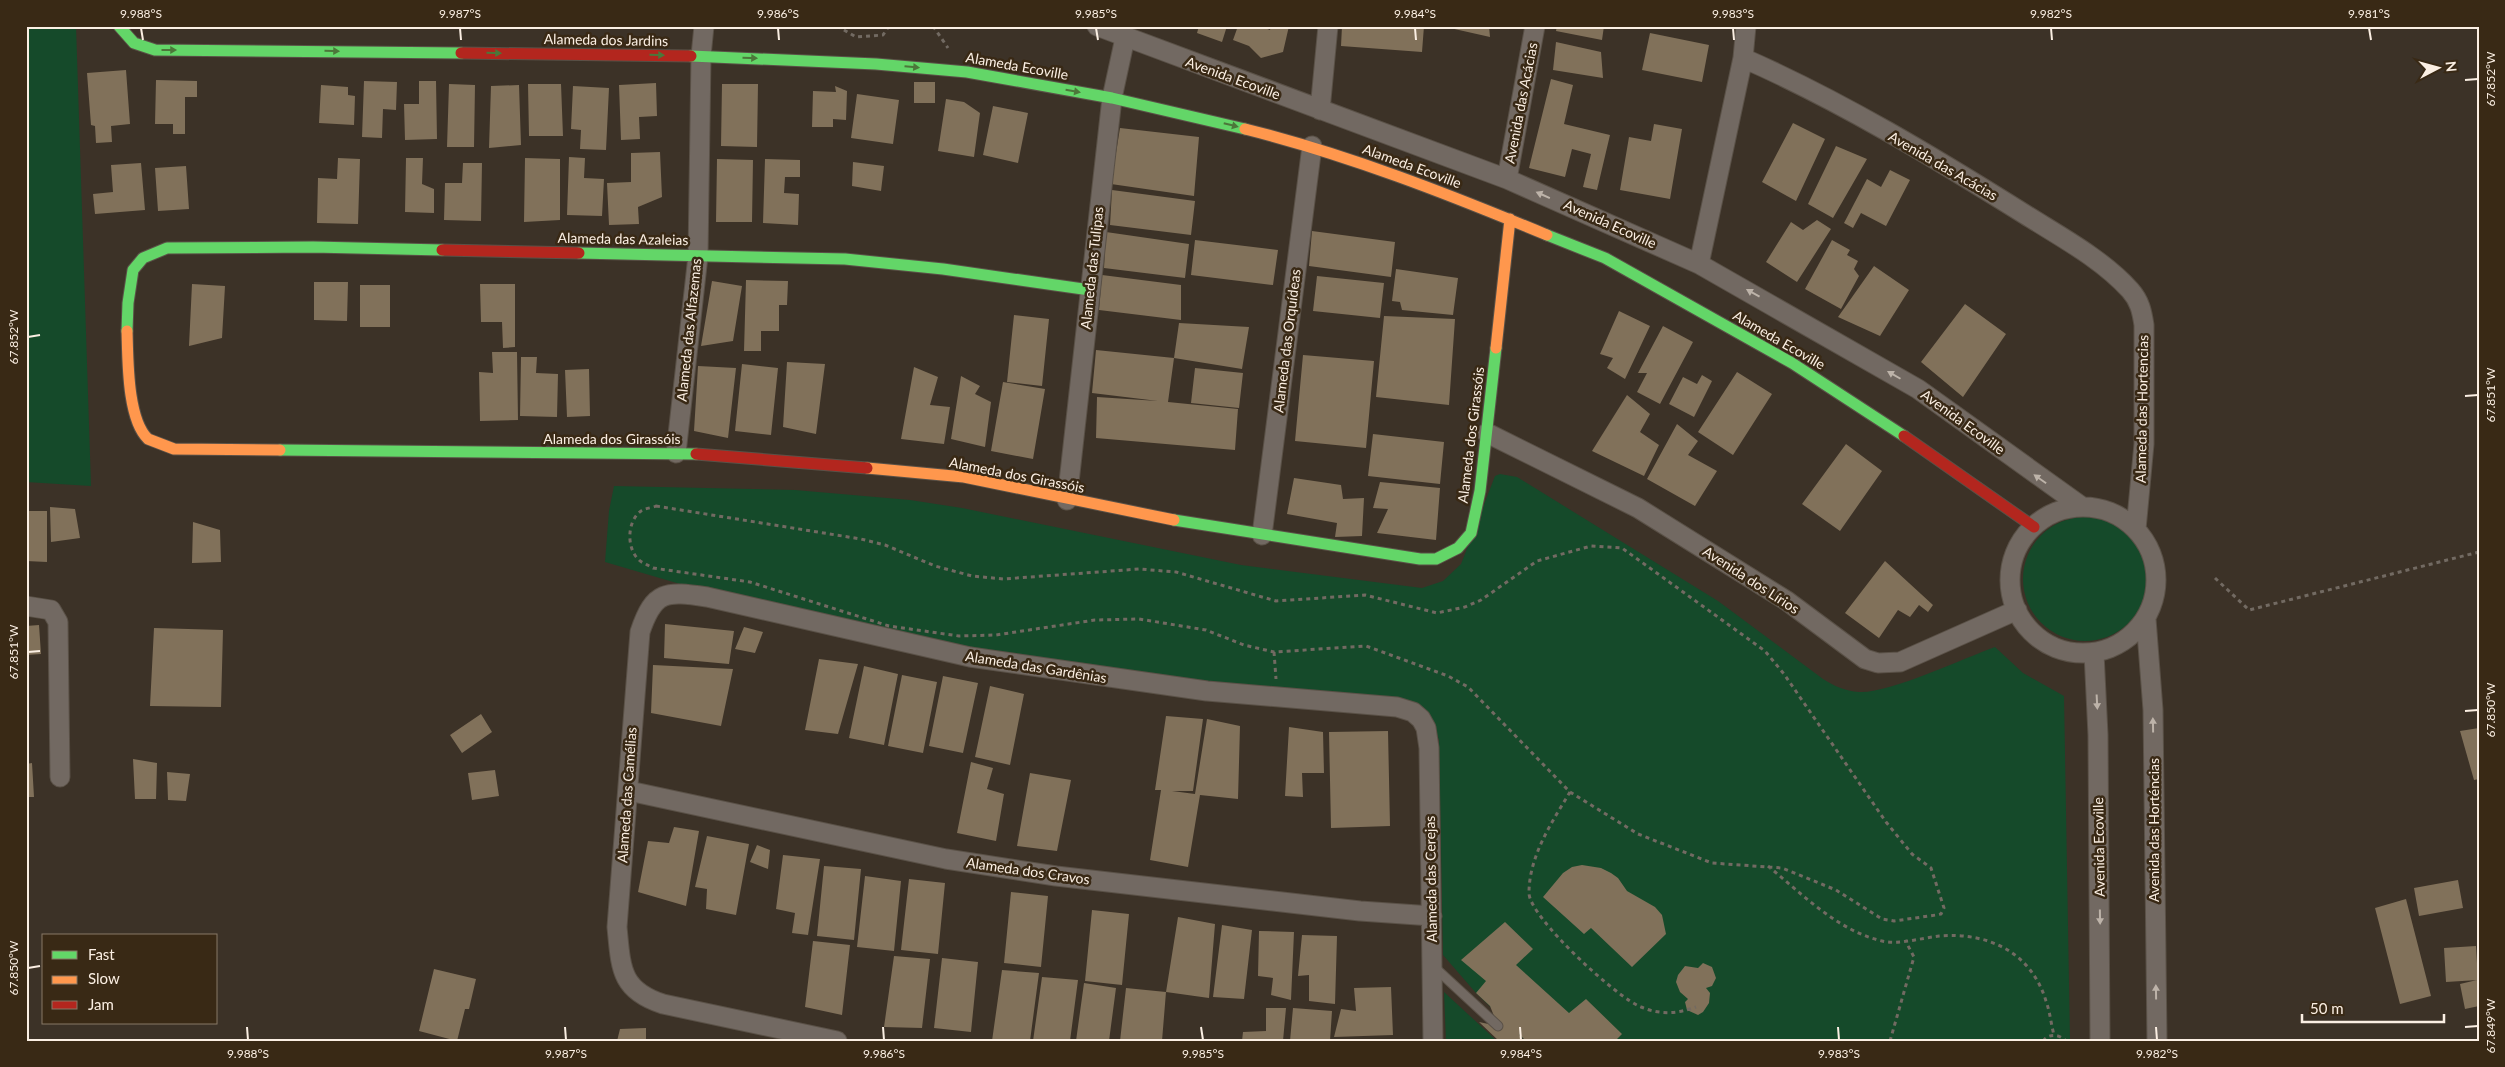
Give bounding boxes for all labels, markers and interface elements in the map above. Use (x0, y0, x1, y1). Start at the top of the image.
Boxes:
text: 9.988°S (120, 6, 162, 21)
text: 9.987°S (439, 6, 481, 21)
text: 9.986°S (757, 6, 799, 21)
text: 9.985°S (1075, 6, 1117, 21)
text: 9.984°S (1394, 6, 1436, 21)
text: 9.983°S (1712, 6, 1754, 21)
text: 9.982°S (2030, 6, 2072, 21)
text: 9.981°S (2348, 6, 2390, 21)
street label: Alameda dos Jardins (544, 30, 668, 49)
street label: Avenida das Acácias (1500, 41, 1541, 165)
north arrow (2412, 42, 2462, 92)
one-way arrow (161, 46, 177, 54)
one-way arrow (324, 47, 340, 55)
street label: Alameda Ecoville (965, 48, 1070, 83)
one-way arrow (486, 49, 502, 57)
text: 67.852°W (2483, 51, 2498, 107)
one-way arrow (649, 52, 665, 60)
street label: Avenida Ecoville (1183, 53, 1283, 103)
one-way arrow (742, 54, 758, 62)
text: N (2442, 60, 2460, 73)
one-way arrow (904, 63, 920, 71)
one-way arrow (1065, 87, 1080, 95)
one-way arrow (1224, 121, 1239, 129)
street label: Avenida das Acácias (1886, 127, 2001, 204)
street label: Alameda Ecoville (1361, 140, 1464, 191)
one-way arrow (1536, 190, 1550, 198)
street label: Avenida Ecoville (1561, 196, 1659, 252)
street label: Alameda das Tulipas (1077, 206, 1106, 330)
street label: Alameda das Azaleias (557, 229, 689, 248)
street label: Alameda das Alfazemas (673, 258, 704, 402)
street label: Alameda das Orquídeas (1269, 268, 1304, 414)
one-way arrow (1746, 289, 1760, 298)
street label: Alameda Ecoville (1730, 306, 1828, 373)
text: 67.852°W (6, 309, 21, 365)
street label: Alameda das Hortencias (2132, 335, 2151, 483)
street label: Alameda dos Girassóis (1454, 366, 1487, 504)
text: 67.851°W (2483, 367, 2498, 423)
one-way arrow (1887, 371, 1900, 380)
street label: Avenida Ecoville (1918, 385, 2009, 458)
street label: Alameda dos Girassóis (543, 430, 681, 447)
street label: Alameda dos Girassóis (948, 453, 1086, 496)
one-way arrow (2033, 474, 2047, 484)
street label: Avenida dos Lírios (1700, 542, 1803, 617)
text: 67.851°W (6, 624, 21, 680)
street label: Alameda das Gardênias (964, 647, 1108, 686)
text: 67.850°W (2483, 682, 2498, 738)
one-way arrow (2093, 694, 2101, 710)
one-way arrow (2149, 716, 2157, 732)
street label: Alameda das Camélias (613, 726, 640, 864)
street label: Avenida das Horténcias (2145, 758, 2162, 902)
street label: Avenida Ecoville (2089, 797, 2108, 897)
street label: Alameda das Cerejas (1421, 816, 1440, 942)
street label: Alameda dos Cravos (965, 853, 1091, 888)
one-way arrow (2096, 909, 2104, 925)
legend (42, 934, 218, 1024)
text: 67.850°W (6, 940, 21, 996)
text: Fast (88, 945, 115, 963)
text: Slow (88, 969, 120, 987)
one-way arrow (2152, 984, 2160, 1000)
scale bar (2302, 992, 2445, 1024)
text: Jam (88, 995, 114, 1013)
text: 67.849°W (2483, 998, 2498, 1054)
text: 50 m (2310, 999, 2344, 1017)
text: 9.988°S (227, 1046, 269, 1061)
text: 9.987°S (545, 1046, 587, 1061)
text: 9.986°S (863, 1046, 905, 1061)
text: 9.985°S (1182, 1046, 1224, 1061)
text: 9.984°S (1500, 1046, 1542, 1061)
text: 9.983°S (1818, 1046, 1860, 1061)
text: 9.982°S (2136, 1046, 2178, 1061)

